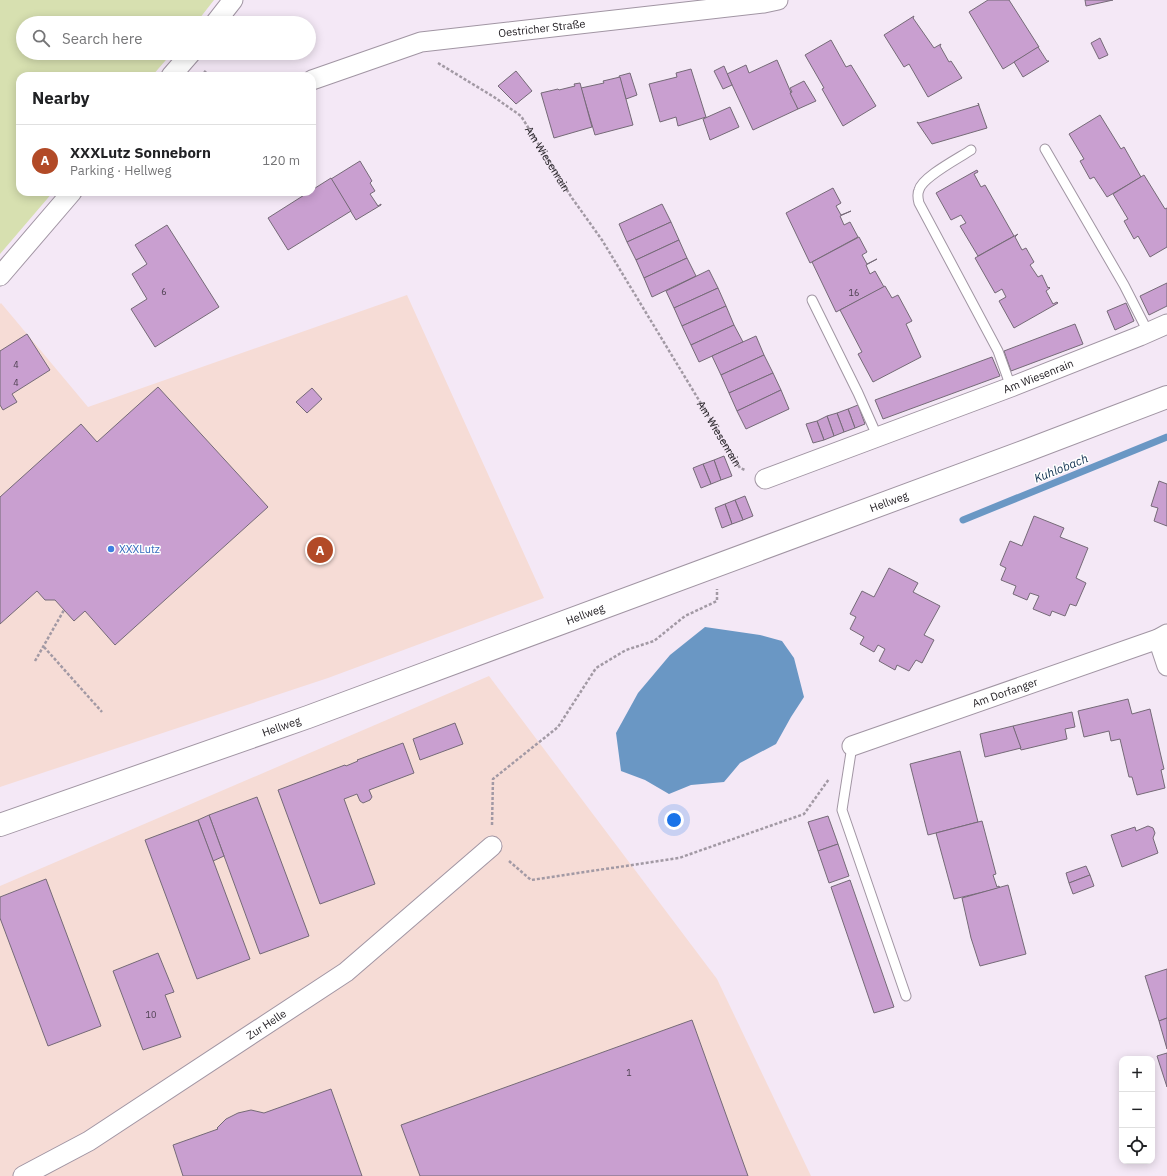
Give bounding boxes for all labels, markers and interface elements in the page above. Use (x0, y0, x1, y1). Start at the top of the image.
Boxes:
search box (16, 16, 316, 60)
street label: Oestricher Straße (498, 16, 586, 40)
icon: search (30, 27, 52, 49)
text: Search here (62, 29, 142, 48)
text: Nearby (32, 87, 90, 109)
street label: Am Wiesenrain (522, 124, 573, 194)
text: XXXLutz Sonneborn (70, 143, 211, 162)
text: A (41, 152, 49, 169)
text: 120 m (262, 152, 300, 169)
text: Parking · Hellweg (70, 162, 171, 179)
house number: 6 (161, 286, 167, 297)
house number: 16 (849, 287, 859, 298)
street label: Am Wiesenrain (1001, 356, 1075, 396)
house number: 4 (13, 359, 19, 370)
house number: 4 (13, 377, 19, 388)
street label: Am Wiesenrain (694, 398, 744, 469)
water label: Kuhlobach (1032, 450, 1090, 486)
street label: Hellweg (868, 488, 910, 515)
pin: A (307, 535, 333, 565)
place label: XXXLutz (119, 542, 160, 556)
marker: XXXLutz (106, 544, 116, 554)
street label: Hellweg (564, 601, 607, 628)
street label: Am Dorfanger (970, 675, 1040, 710)
street label: Hellweg (260, 713, 303, 740)
your location (664, 810, 684, 830)
street label: Zur Helle (244, 1006, 289, 1043)
house number: 10 (146, 1009, 156, 1020)
map controls (1119, 1056, 1155, 1164)
button: + (1119, 1056, 1155, 1092)
house number: 1 (626, 1067, 632, 1078)
button: − (1119, 1092, 1155, 1128)
button: locate (1119, 1128, 1155, 1164)

